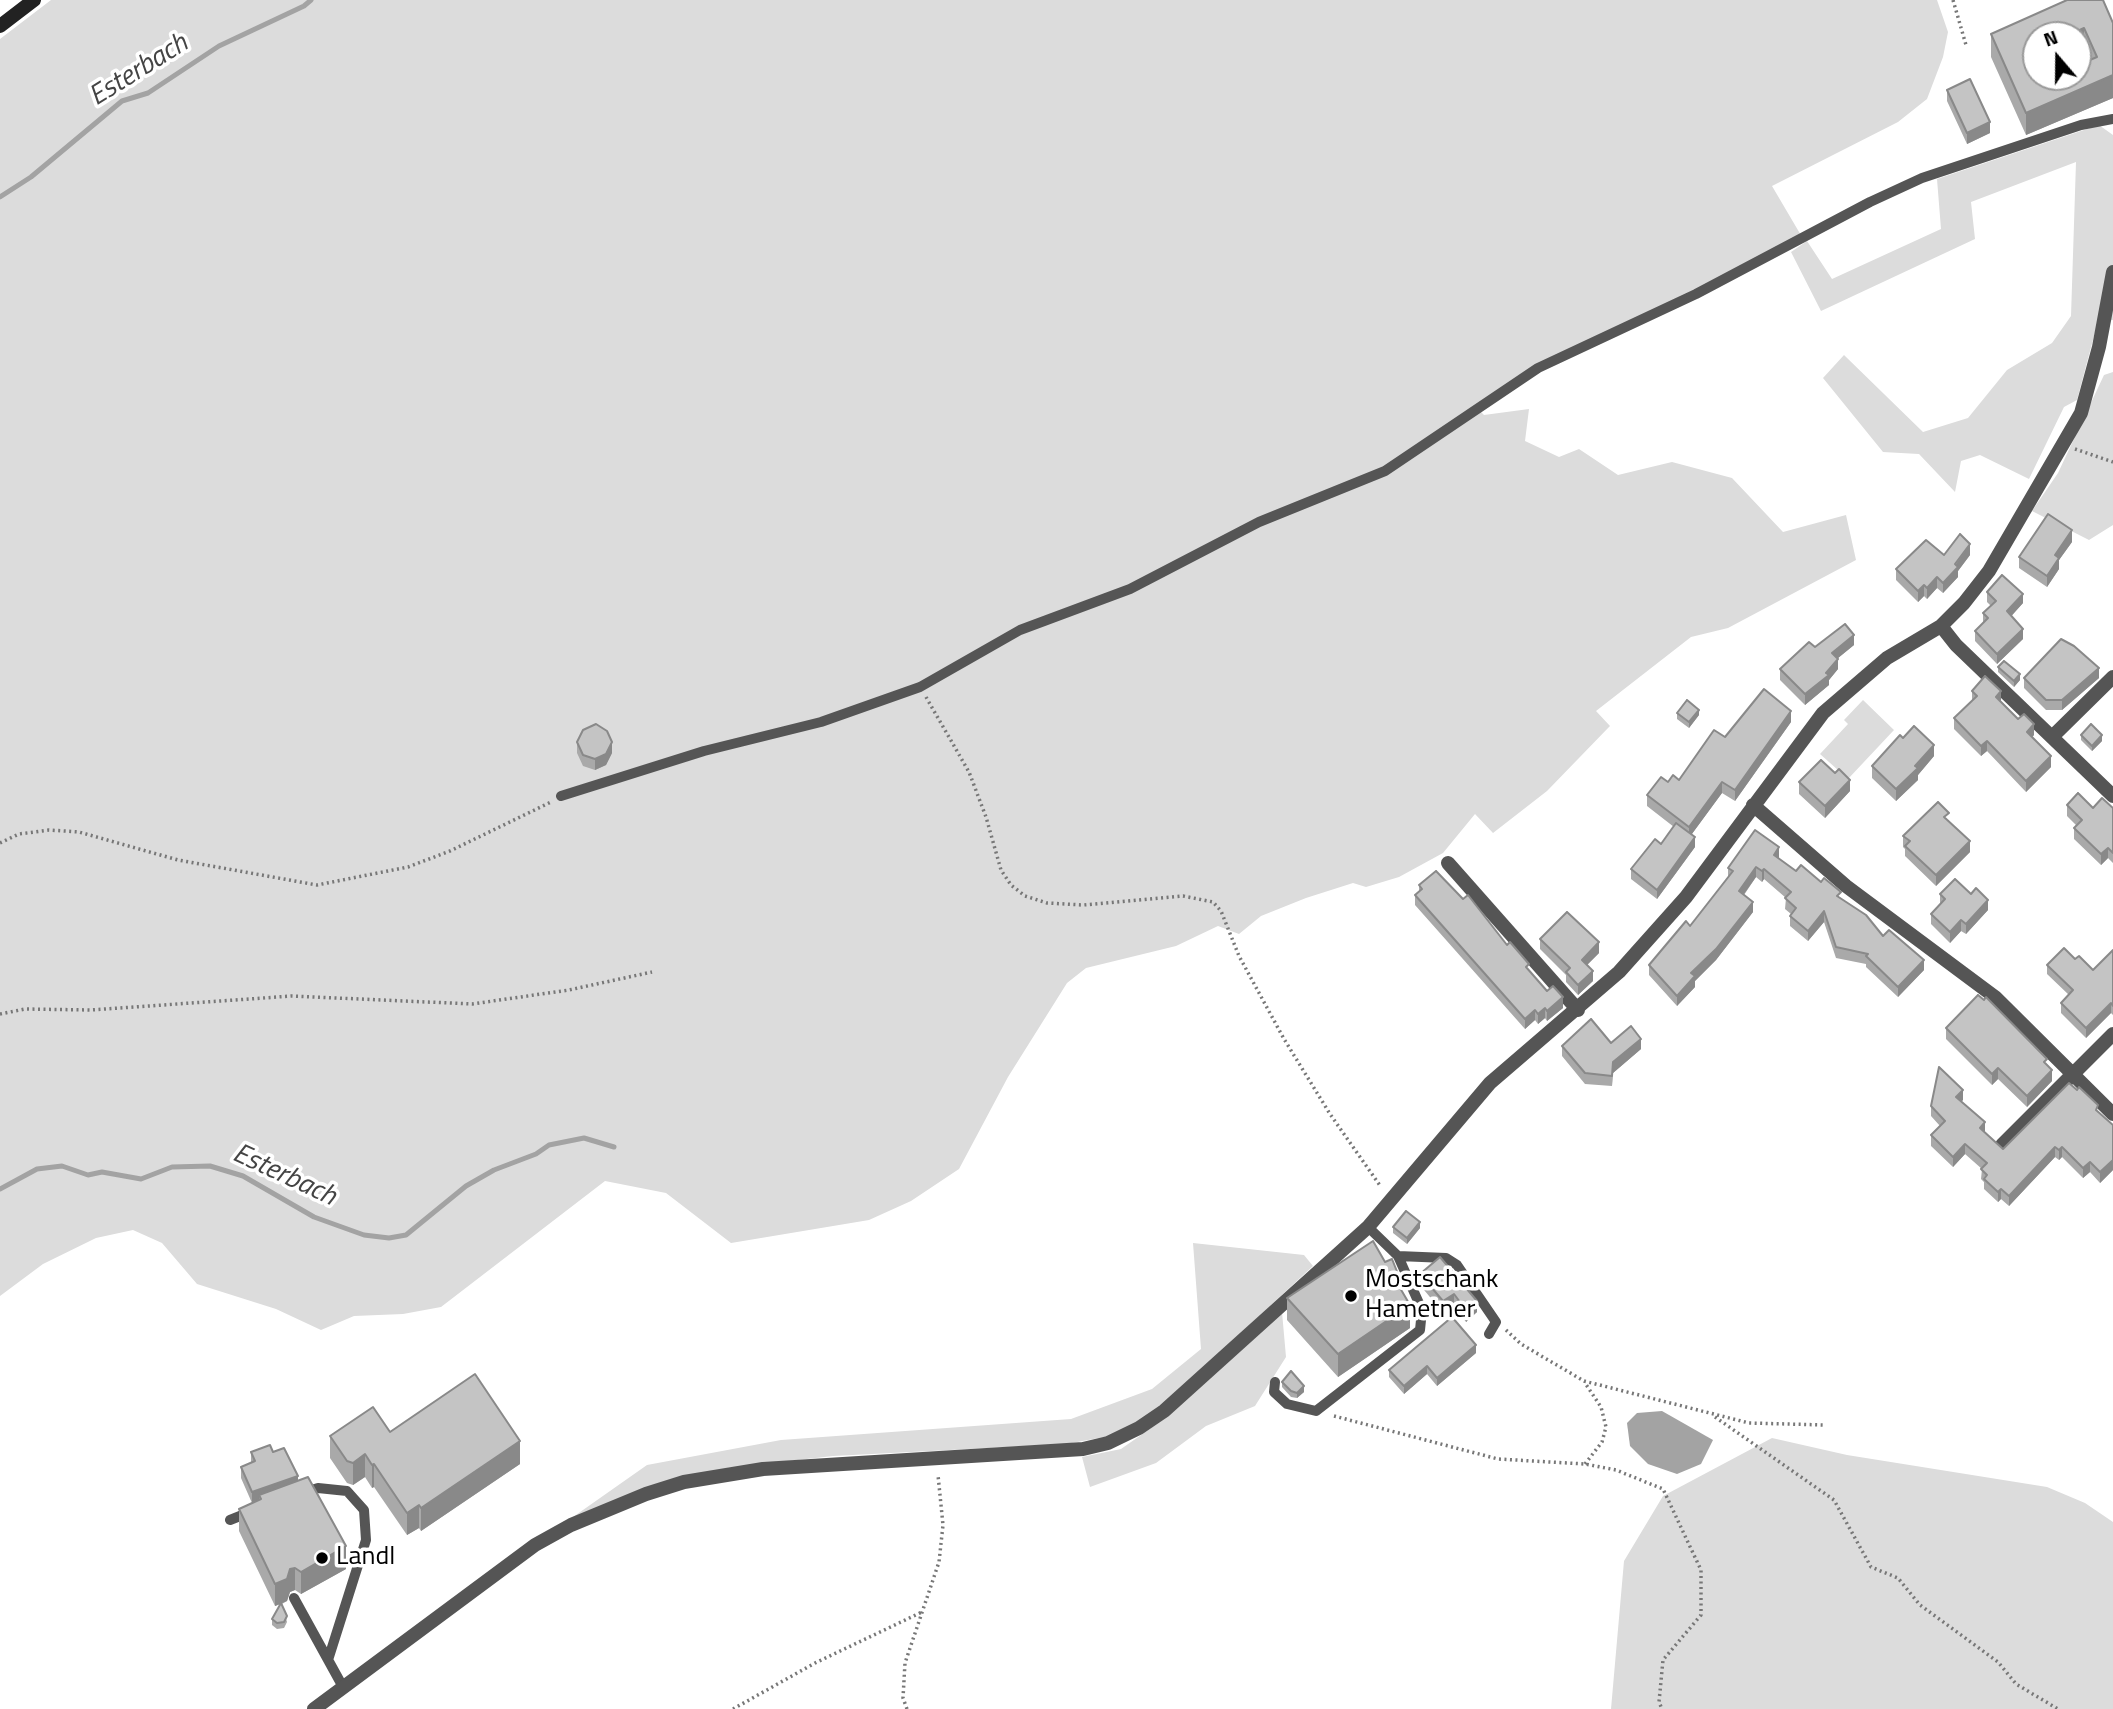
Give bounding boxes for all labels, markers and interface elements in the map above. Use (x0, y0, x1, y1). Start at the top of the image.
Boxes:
north arrow (2022, 21, 2092, 91)
text: N (2039, 22, 2061, 54)
water label: Esterbach (83, 28, 195, 114)
water label: Esterbach (227, 1138, 341, 1214)
place label: Mostschank Hametner (1365, 1265, 1498, 1326)
marker: Mostschank Hametner (1343, 1288, 1359, 1304)
place label: Landl (336, 1542, 395, 1574)
marker: Landl (314, 1550, 330, 1566)

